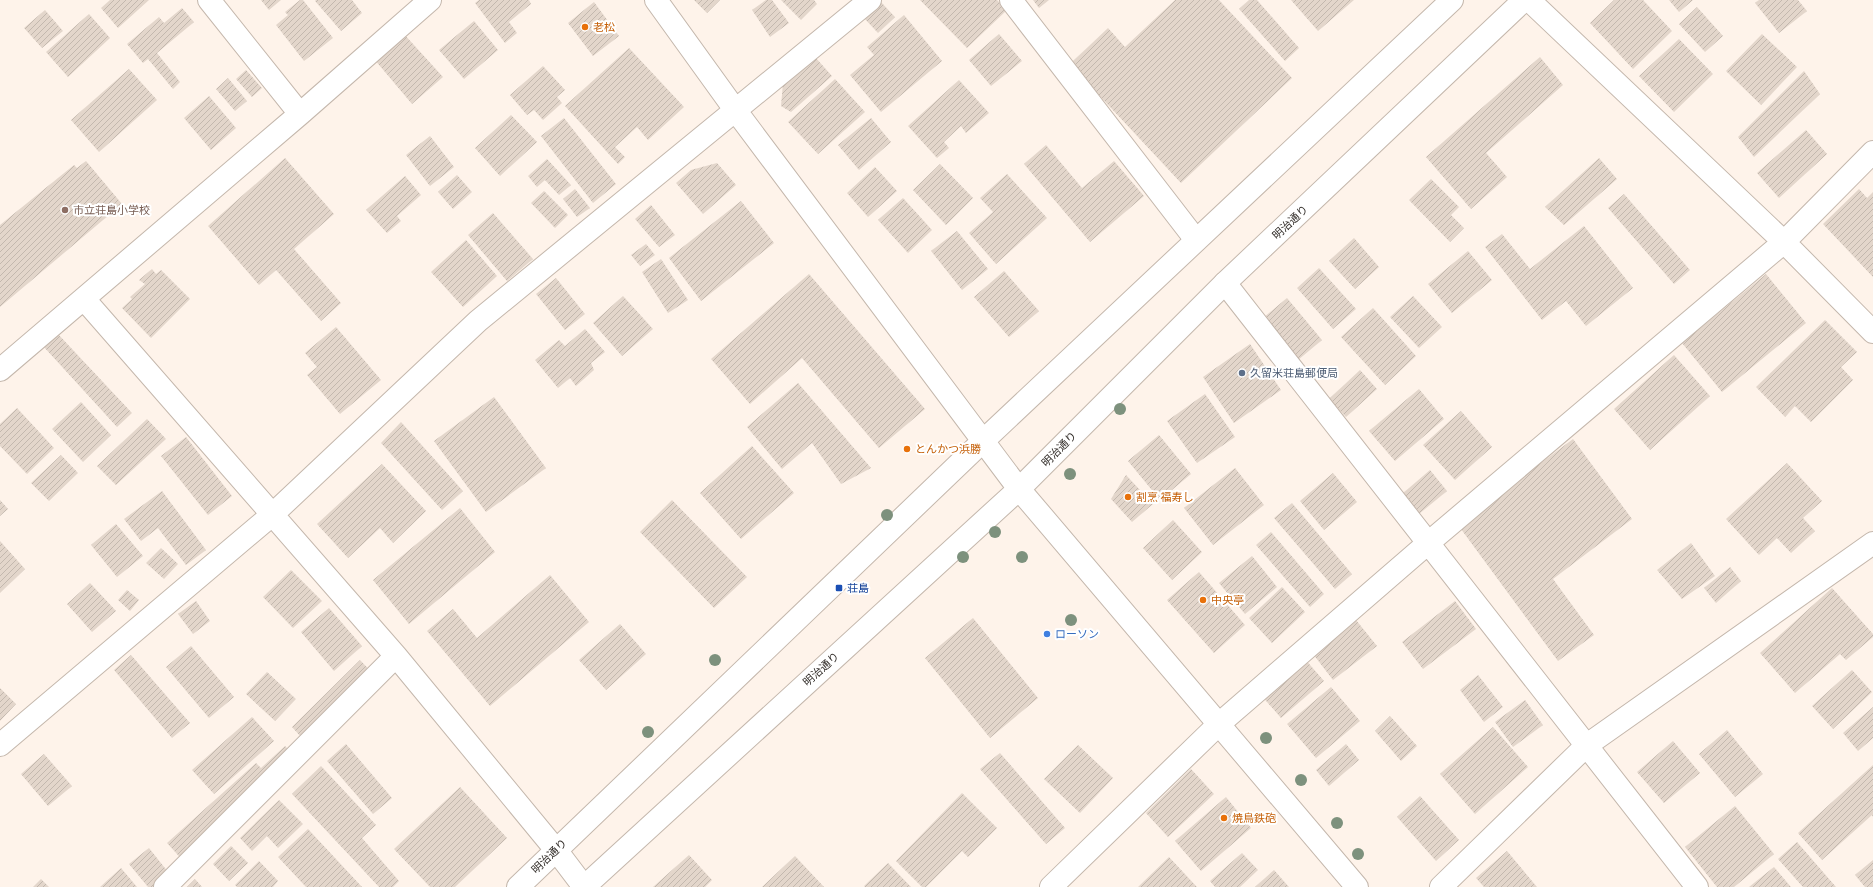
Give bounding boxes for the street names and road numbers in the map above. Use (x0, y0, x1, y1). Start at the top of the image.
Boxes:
street label: 明治通り (1269, 202, 1311, 242)
street label: 明治通り (1038, 428, 1080, 470)
street label: 明治通り (800, 649, 842, 689)
street label: 明治通り (528, 836, 570, 876)

